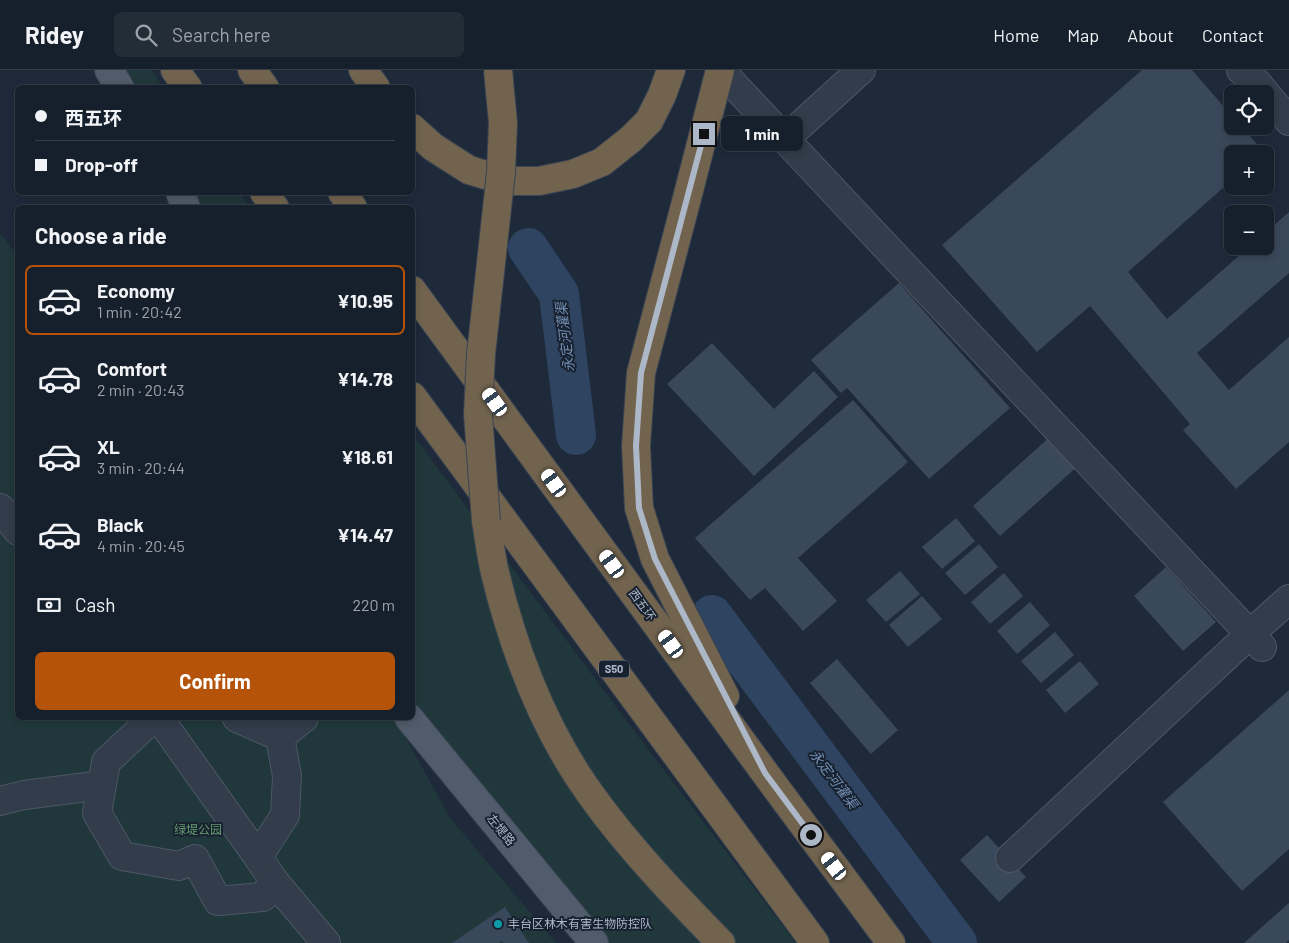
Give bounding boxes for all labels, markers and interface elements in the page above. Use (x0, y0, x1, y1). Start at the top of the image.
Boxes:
search box (114, 12, 464, 57)
text: Ridey (25, 20, 84, 49)
icon: search (132, 21, 160, 49)
text: Search here (172, 23, 271, 46)
text: Home (993, 24, 1039, 46)
text: Map (1067, 24, 1099, 46)
text: About (1127, 24, 1174, 46)
text: Contact (1202, 24, 1264, 46)
map controls (1224, 85, 1274, 255)
button: locate (1224, 85, 1274, 135)
text: 西五环 (65, 106, 122, 129)
callout: 1 min (722, 116, 804, 152)
route end (693, 123, 715, 145)
text: 1 min (744, 124, 780, 143)
button: + (1224, 145, 1274, 195)
text: Drop-off (65, 153, 138, 176)
button: − (1224, 205, 1274, 255)
text: Choose a ride (35, 222, 167, 248)
icon: car (37, 278, 82, 323)
text: Economy (97, 279, 175, 302)
text: ¥10.95 (337, 289, 393, 312)
water label: 永定河灌渠 (552, 299, 577, 373)
text: 1 min · 20:42 (97, 302, 182, 321)
icon: car (37, 356, 82, 401)
text: Comfort (97, 357, 167, 380)
text: ¥14.78 (337, 367, 393, 390)
text: 2 min · 20:43 (97, 380, 185, 399)
car (480, 385, 509, 419)
icon: car (37, 434, 82, 479)
text: XL (97, 435, 120, 458)
text: ¥18.61 (341, 445, 393, 468)
text: 3 min · 20:44 (97, 458, 185, 477)
car (539, 466, 568, 500)
icon: car (37, 512, 82, 557)
text: Black (97, 513, 144, 536)
text: ¥14.47 (337, 523, 393, 546)
text: 4 min · 20:45 (97, 536, 185, 555)
car (597, 547, 626, 581)
street label: 西五环 (627, 586, 659, 623)
icon: cash (35, 591, 63, 619)
text: Cash (75, 593, 116, 616)
text: 220 m (352, 595, 395, 614)
car (656, 627, 685, 661)
button: Confirm (35, 652, 395, 710)
road number: S50 (599, 660, 629, 678)
water label: 永定河灌渠 (807, 746, 863, 813)
street label: 左堤路 (485, 811, 519, 848)
park label: 绿堤公园 (174, 822, 222, 836)
route start (800, 824, 822, 846)
car (818, 850, 849, 882)
place label: 丰台区林木有害生物防控队 (508, 916, 652, 930)
marker: 丰台区林木有害生物防控队 (492, 918, 504, 930)

